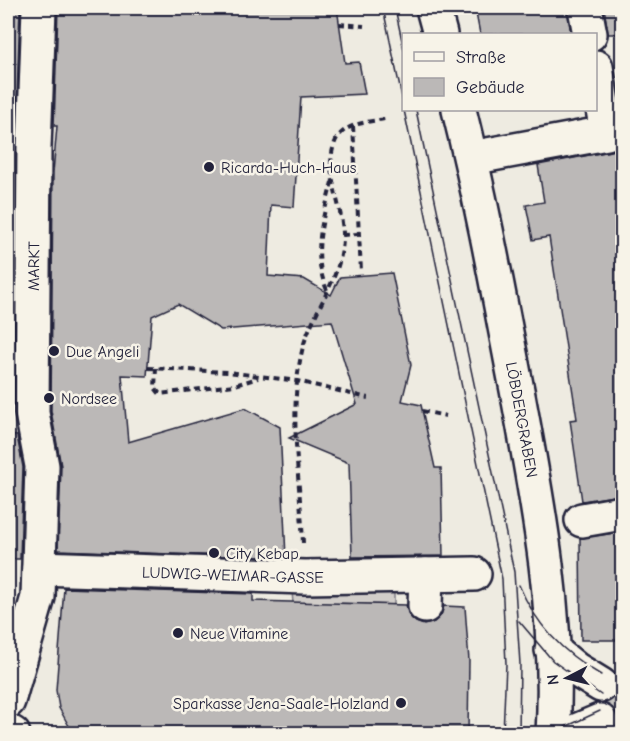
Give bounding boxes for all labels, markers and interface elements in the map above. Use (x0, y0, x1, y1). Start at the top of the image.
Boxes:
legend (402, 33, 597, 111)
text: Straße (456, 47, 506, 68)
text: Gebäude (456, 77, 525, 98)
place label: Ricarda-Huch-Haus (221, 159, 357, 177)
marker: Ricarda-Huch-Haus (202, 160, 216, 174)
street label: MARKT (25, 241, 43, 291)
place label: Due Angeli (66, 343, 139, 361)
marker: Due Angeli (47, 344, 61, 358)
street label: LÖBDERGRABEN (502, 360, 541, 479)
place label: Nordsee (61, 390, 117, 408)
marker: Nordsee (42, 391, 56, 405)
place label: City Kebap (226, 545, 299, 563)
marker: City Kebap (207, 546, 221, 560)
street label: LUDWIG-WEIMAR-GASSE (142, 563, 324, 587)
place label: Neue Vitamine (190, 625, 288, 643)
marker: Neue Vitamine (171, 626, 185, 640)
north arrow (537, 648, 597, 708)
text: N (544, 673, 563, 686)
place label: Sparkasse Jena-Saale-Holzland (173, 695, 389, 713)
marker: Sparkasse Jena-Saale-Holzland (394, 696, 408, 710)

